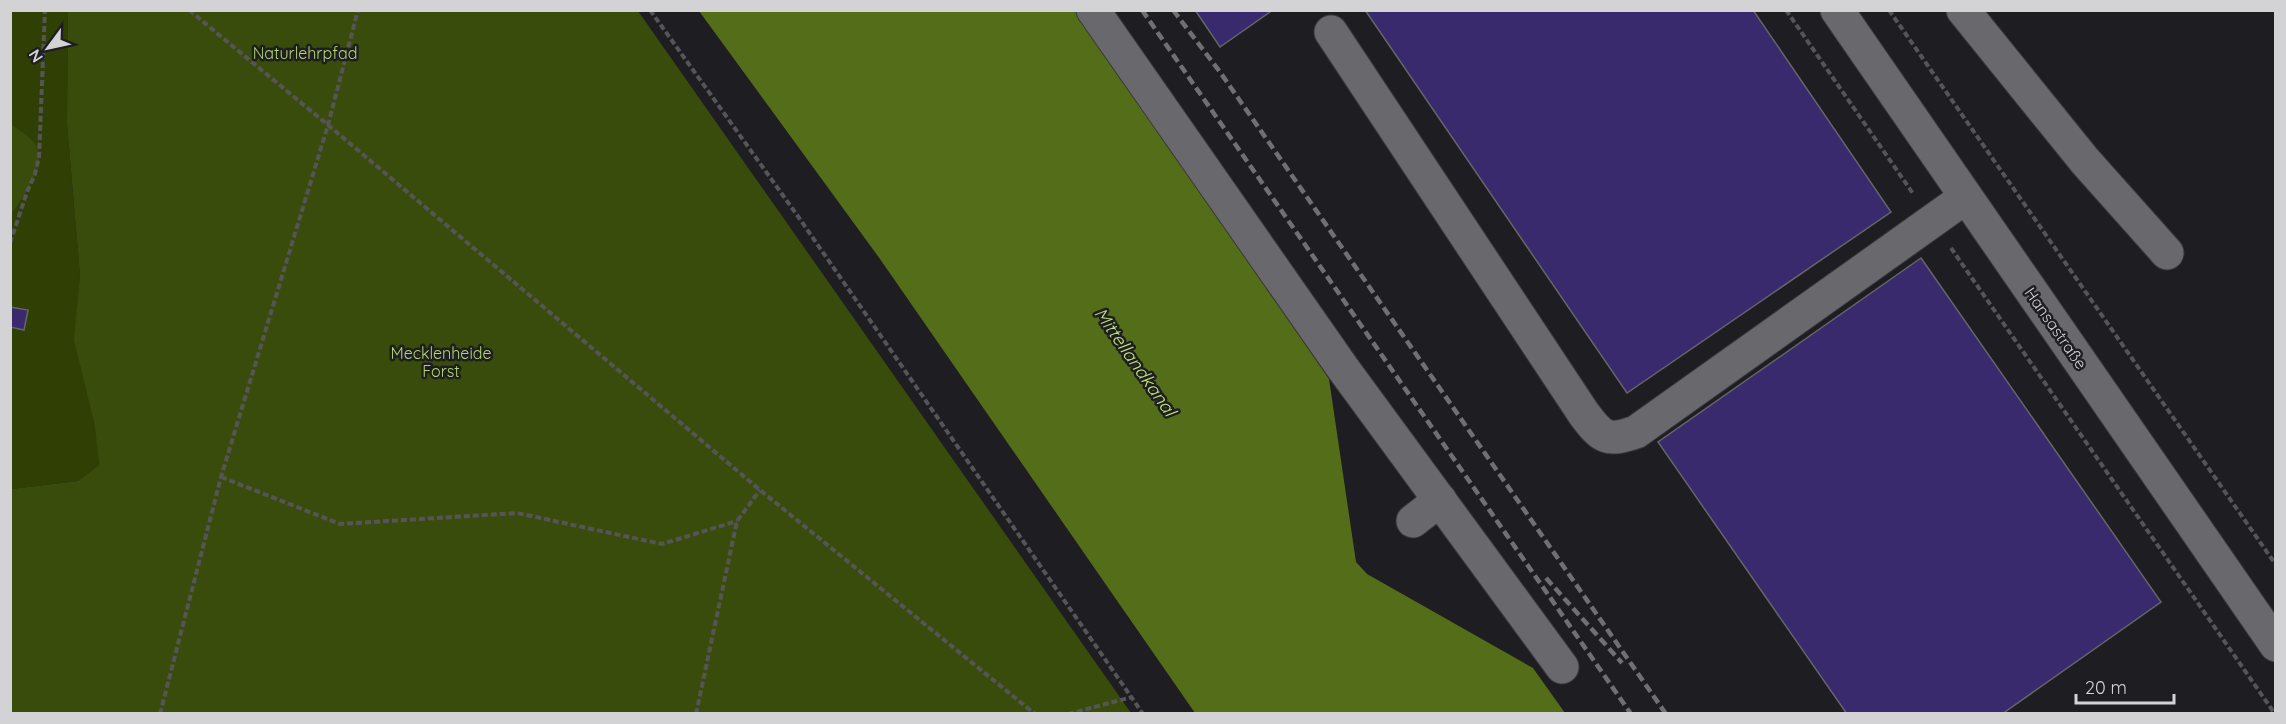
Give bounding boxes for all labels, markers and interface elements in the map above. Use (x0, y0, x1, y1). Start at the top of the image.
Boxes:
north arrow (18, 18, 78, 78)
park label: Naturlehrpfad (253, 43, 357, 63)
text: N (24, 46, 47, 67)
street label: Hansastraße (2021, 283, 2091, 373)
water label: Mittellandkanal (1089, 303, 1182, 422)
park label: Mecklenheide Forst (390, 343, 492, 381)
scale bar (2076, 667, 2174, 705)
text: 20 m (2085, 676, 2127, 699)

